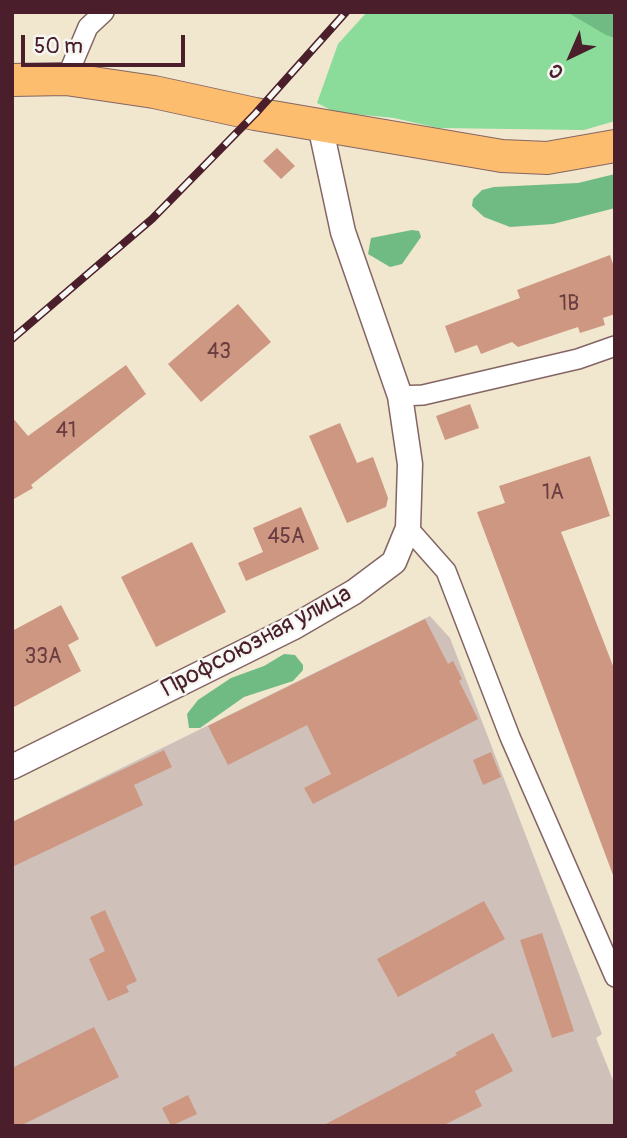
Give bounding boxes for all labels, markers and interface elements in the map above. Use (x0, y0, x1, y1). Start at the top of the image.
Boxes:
scale bar (24, 21, 189, 65)
north arrow (536, 21, 606, 91)
text: 50 m (34, 33, 83, 60)
text: С (544, 58, 569, 84)
house number: 1В (559, 292, 579, 318)
house number: 43 (207, 340, 231, 366)
house number: 41 (56, 419, 76, 445)
house number: 1А (542, 481, 564, 507)
house number: 45А (267, 525, 305, 551)
street label: Профсоюзная улица (157, 580, 357, 704)
house number: 33А (24, 645, 62, 671)

